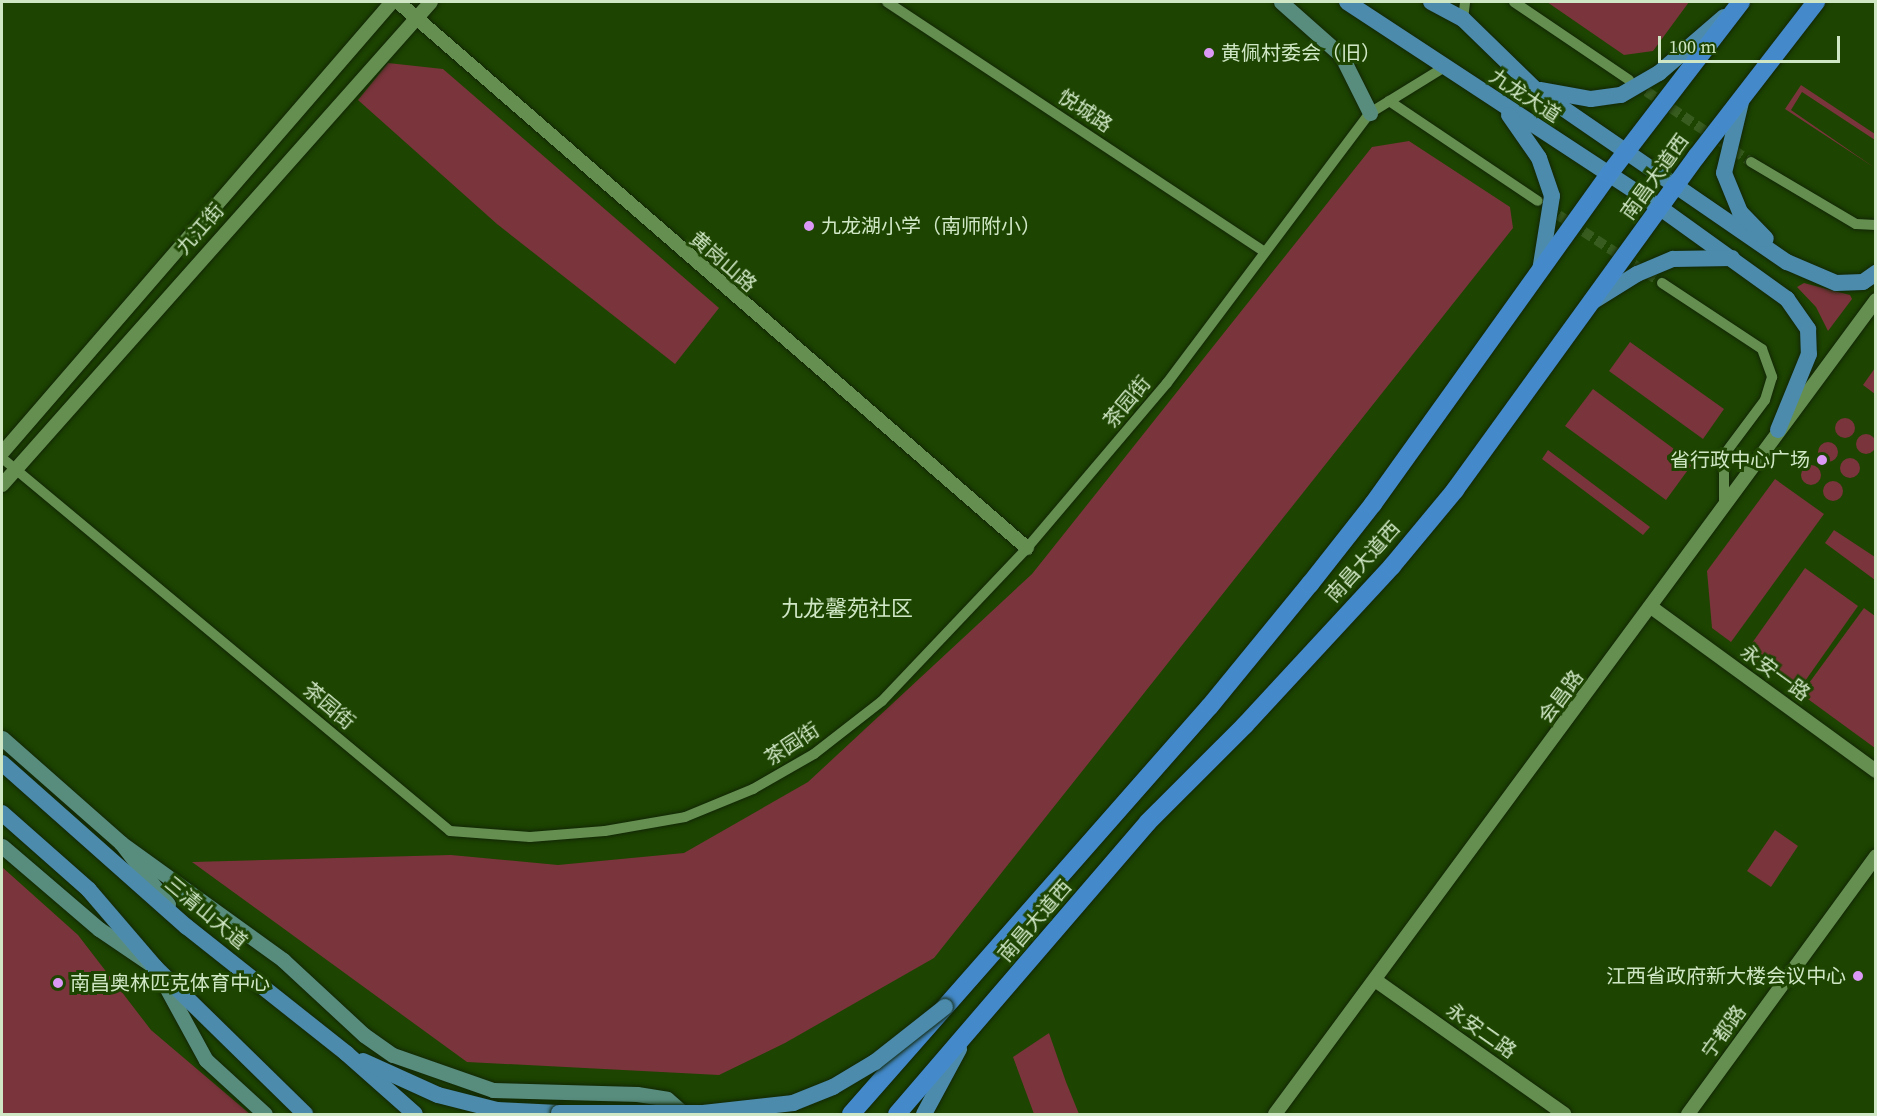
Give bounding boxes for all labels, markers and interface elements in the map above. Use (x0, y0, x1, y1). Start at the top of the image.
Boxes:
scale bar (1661, 24, 1842, 62)
text: 100 m (1669, 34, 1716, 59)
place label: 黄佩村委会（旧） (1221, 41, 1381, 65)
marker: 黄佩村委会（旧） (1202, 46, 1216, 60)
street label: 九龙大道 (1485, 64, 1565, 128)
street label: 悦城路 (1053, 84, 1117, 138)
street label: 南昌大道西 (1616, 129, 1694, 225)
street label: 九江街 (171, 198, 229, 260)
place label: 九龙湖小学（南师附小） (821, 214, 1041, 238)
marker: 九龙湖小学（南师附小） (802, 219, 816, 233)
street label: 黄岗山路 (685, 227, 761, 297)
street label: 茶园街 (1099, 371, 1155, 433)
place label: 省行政中心广场 (1670, 448, 1810, 472)
marker: 省行政中心广场 (1815, 453, 1829, 467)
street label: 南昌大道西 (1321, 517, 1405, 607)
district label: 九龙馨苑社区 (781, 596, 913, 622)
street label: 永安一路 (1736, 640, 1814, 706)
street label: 会昌路 (1533, 666, 1589, 728)
street label: 茶园街 (298, 678, 360, 734)
street label: 茶园街 (760, 718, 824, 770)
street label: 三清山大道 (160, 872, 252, 954)
street label: 南昌大道西 (993, 875, 1077, 967)
place label: 江西省政府新大楼会议中心 (1606, 964, 1846, 988)
marker: 江西省政府新大楼会议中心 (1851, 969, 1865, 983)
place label: 南昌奥林匹克体育中心 (70, 971, 270, 995)
marker: 南昌奥林匹克体育中心 (51, 976, 65, 990)
street label: 永安二路 (1441, 998, 1521, 1064)
street label: 宁都路 (1697, 1001, 1751, 1063)

